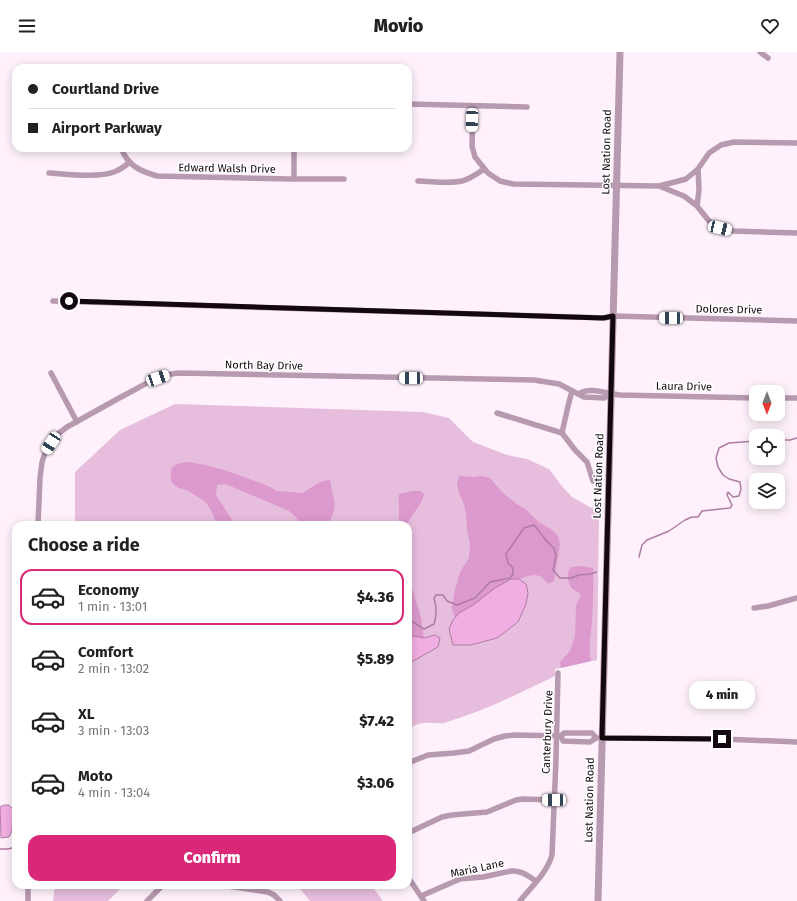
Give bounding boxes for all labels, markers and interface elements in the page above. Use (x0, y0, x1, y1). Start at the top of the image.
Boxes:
icon: menu (16, 15, 38, 37)
text: Movio (374, 15, 423, 37)
icon: heart (759, 15, 781, 37)
text: Courtland Drive (52, 80, 159, 98)
car (466, 108, 478, 132)
street label: Lost Nation Road (599, 109, 614, 195)
text: Airport Parkway (52, 119, 162, 137)
street label: Edward Walsh Drive (178, 161, 276, 176)
car (707, 219, 733, 237)
route start (60, 292, 78, 310)
street label: Dolores Drive (695, 302, 763, 317)
car (659, 312, 683, 324)
street label: North Bay Drive (225, 358, 303, 373)
car (145, 368, 171, 388)
car (399, 372, 423, 384)
street label: Laura Drive (656, 380, 712, 393)
north arrow (749, 385, 785, 421)
map controls (749, 385, 785, 509)
button: locate (749, 429, 785, 465)
car (39, 430, 63, 456)
street label: Lost Nation Road (591, 433, 606, 519)
button: layers (749, 473, 785, 509)
text: Choose a ride (28, 534, 140, 556)
icon: car (30, 579, 66, 615)
text: Economy (78, 581, 139, 599)
text: $4.36 (357, 588, 394, 606)
text: 1 min · 13:01 (78, 599, 147, 614)
icon: car (30, 641, 66, 677)
text: Comfort (78, 643, 134, 661)
text: $5.89 (357, 650, 394, 668)
text: 2 min · 13:02 (78, 661, 149, 676)
callout: 4 min (689, 681, 755, 709)
text: 4 min (706, 687, 738, 702)
street label: Canterbury Drive (540, 690, 555, 774)
icon: car (30, 703, 66, 739)
text: XL (78, 705, 94, 723)
text: $7.42 (359, 712, 394, 730)
text: 3 min · 13:03 (78, 723, 149, 738)
route end (713, 730, 731, 748)
street label: Lost Nation Road (582, 757, 597, 843)
icon: car (30, 765, 66, 801)
text: Moto (78, 767, 113, 785)
text: $3.06 (357, 774, 394, 792)
text: 4 min · 13:04 (78, 785, 150, 800)
car (542, 794, 566, 806)
button: Confirm (28, 835, 396, 881)
street label: Maria Lane (449, 856, 505, 881)

